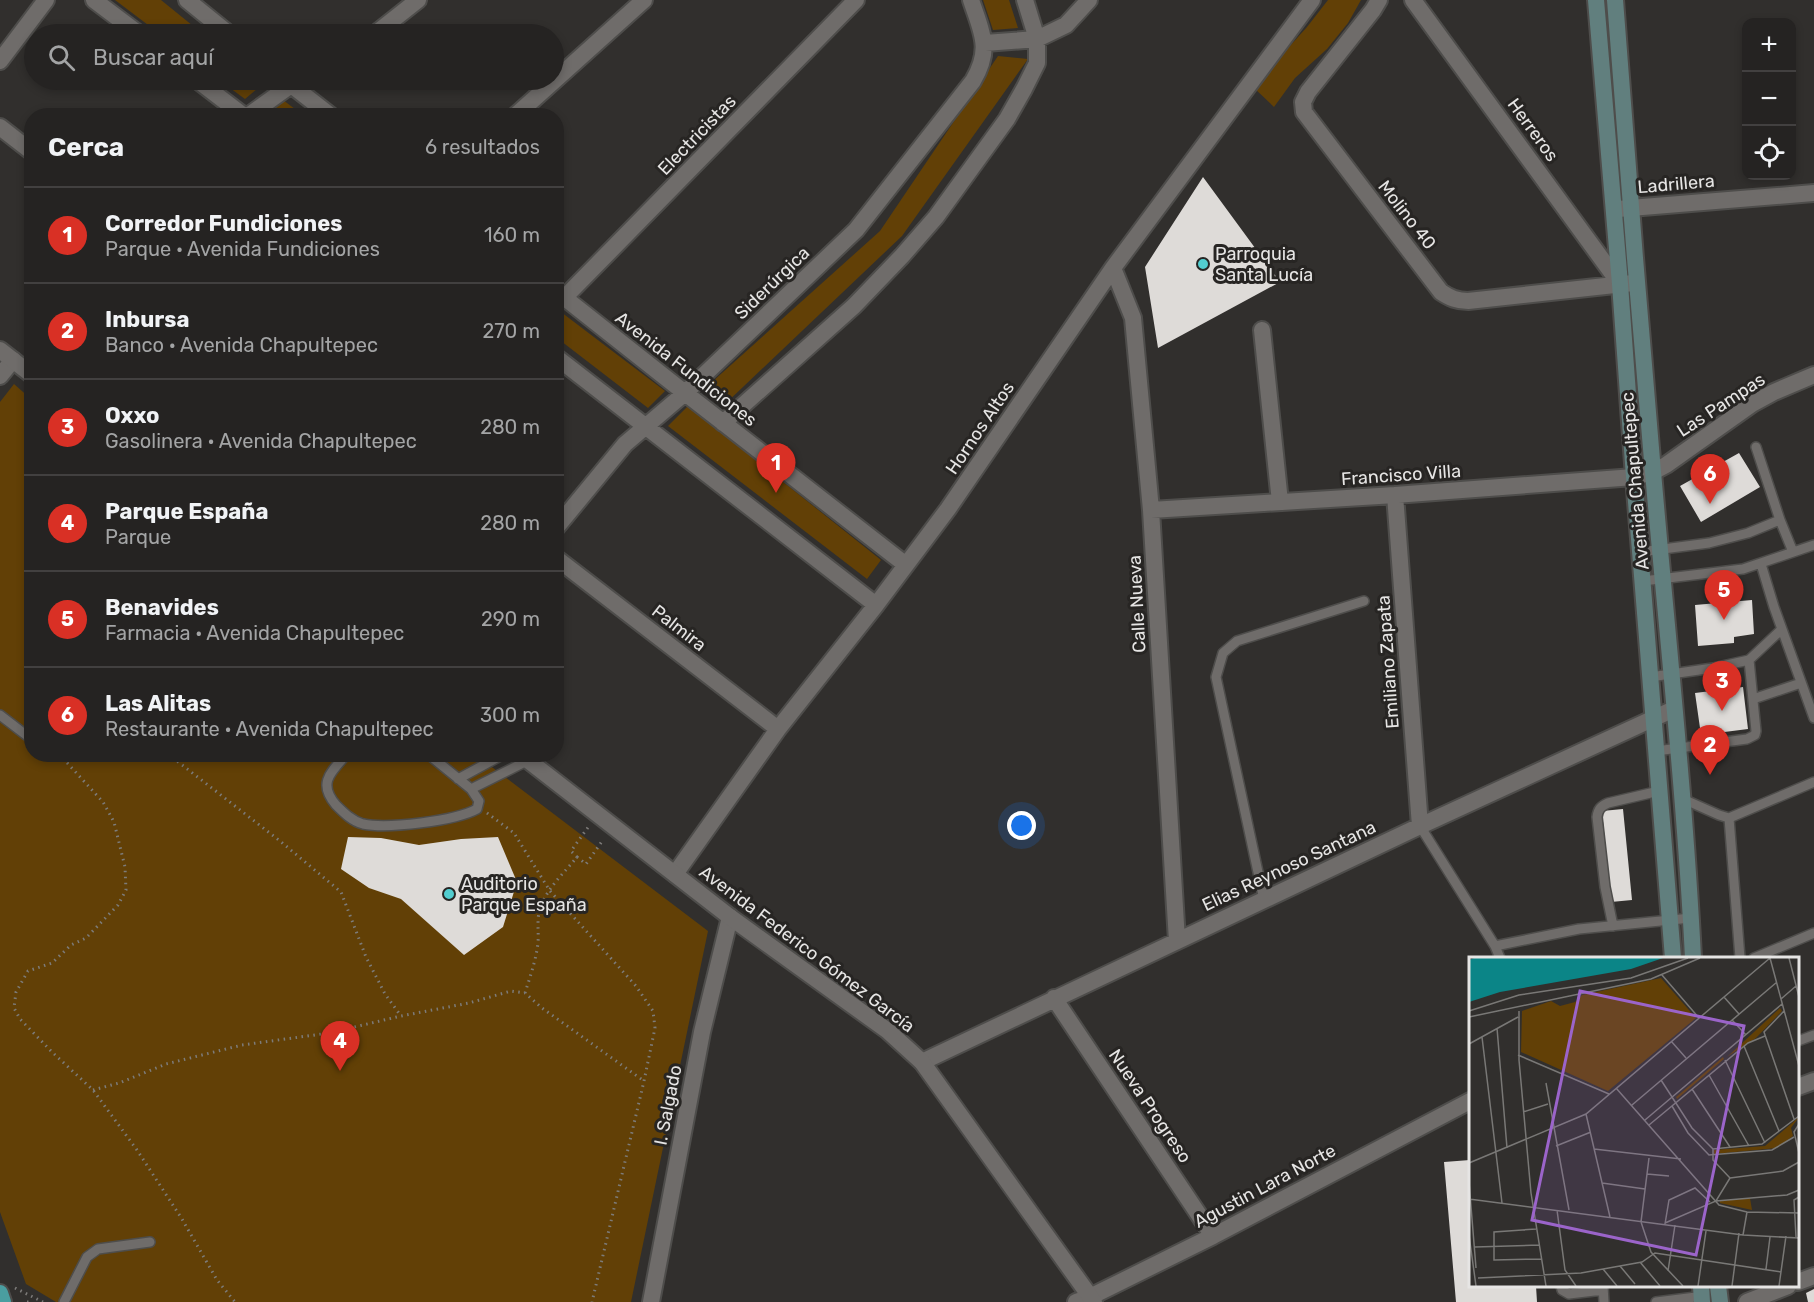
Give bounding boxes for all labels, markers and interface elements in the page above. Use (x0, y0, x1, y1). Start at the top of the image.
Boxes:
map controls (1742, 18, 1796, 180)
button: + (1742, 18, 1796, 72)
search box (24, 24, 564, 90)
icon: search (45, 41, 78, 74)
text: Buscar aquí (93, 44, 214, 71)
button: − (1742, 72, 1796, 126)
street label: Electricistas (653, 90, 741, 180)
street label: Herreros (1503, 94, 1563, 166)
button: locate (1742, 126, 1796, 180)
text: Cerca (48, 132, 124, 163)
text: 6 resultados (425, 135, 540, 159)
street label: Ladrillera (1636, 170, 1716, 198)
street label: Molino 40 (1373, 176, 1441, 254)
text: Corredor Fundiciones (105, 210, 342, 237)
text: 1 (63, 223, 72, 247)
text: 160 m (484, 223, 540, 247)
text: Parque · Avenida Fundiciones (105, 237, 380, 261)
street label: Siderúrgica (730, 242, 814, 324)
place label: Parroquia Santa Lucía (1215, 243, 1313, 286)
marker: Parroquia Santa Lucía (1196, 257, 1210, 271)
text: Inbursa (105, 306, 189, 333)
street label: Avenida Fundiciones (611, 307, 761, 431)
text: 2 (61, 319, 74, 343)
text: 270 m (483, 319, 540, 343)
text: Banco · Avenida Chapultepec (105, 333, 378, 357)
street label: Las Pampas (1673, 368, 1769, 442)
street label: Hornos Altos (941, 377, 1019, 479)
street label: Avenida Chapultepec (1616, 391, 1654, 571)
text: Oxxo (105, 402, 159, 429)
text: 3 (61, 415, 74, 439)
text: 280 m (480, 415, 540, 439)
text: Gasolinera · Avenida Chapultepec (105, 429, 417, 453)
pin: 1 (756, 444, 796, 493)
pin: 6 (1690, 454, 1730, 504)
street label: Francisco Villa (1340, 460, 1462, 490)
text: Parque España (105, 498, 268, 525)
text: 4 (61, 511, 74, 535)
text: 280 m (480, 511, 540, 535)
text: Parque (105, 525, 171, 549)
street label: Calle Nueva (1123, 555, 1151, 653)
pin: 5 (1704, 570, 1744, 620)
text: Benavides (105, 594, 219, 621)
street label: Emiliano Zapata (1372, 594, 1404, 730)
street label: Palmira (648, 600, 710, 656)
text: 5 (61, 607, 74, 631)
text: 290 m (481, 607, 540, 631)
text: Farmacia · Avenida Chapultepec (105, 621, 404, 645)
pin: 3 (1702, 662, 1742, 711)
text: Las Alitas (105, 690, 211, 717)
text: 6 (61, 703, 74, 727)
text: 300 m (480, 703, 540, 727)
text: Restaurante · Avenida Chapultepec (105, 717, 434, 741)
pin: 2 (1690, 726, 1730, 775)
your location (1007, 811, 1036, 840)
street label: Elias Reynoso Santana (1199, 816, 1379, 916)
street label: Avenida Federico Gómez García (695, 861, 919, 1037)
place label: Auditorio Parque España (461, 873, 587, 916)
marker: Auditorio Parque España (442, 887, 456, 901)
inset map (1469, 957, 1799, 1287)
pin: 4 (320, 1022, 360, 1071)
street label: Nueva Progreso (1104, 1045, 1196, 1167)
street label: I. Salgado (649, 1063, 687, 1147)
street label: Agustin Lara Norte (1190, 1139, 1340, 1233)

